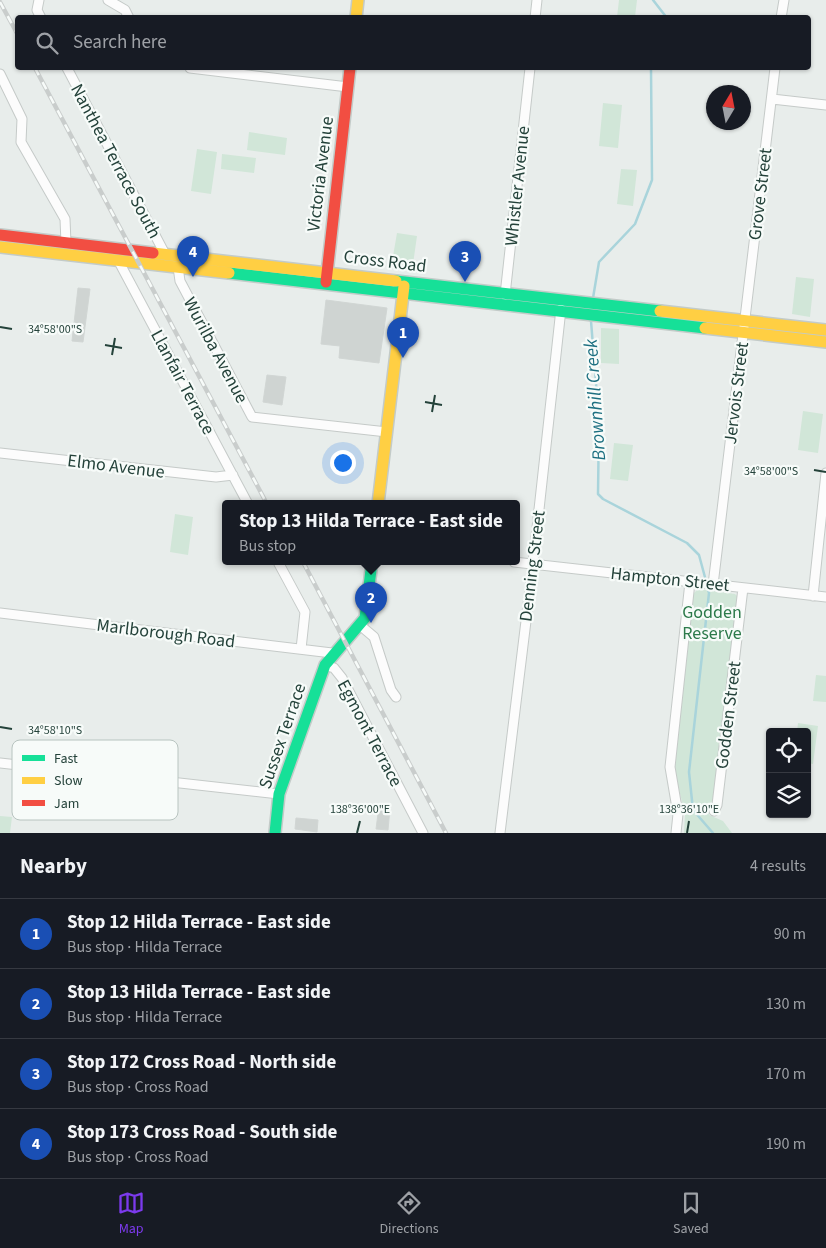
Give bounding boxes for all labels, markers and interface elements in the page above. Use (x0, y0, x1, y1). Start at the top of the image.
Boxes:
search box (15, 15, 811, 70)
icon: search (33, 29, 61, 57)
text: Search here (73, 29, 167, 56)
street label: Nanthea Terrace South (64, 80, 167, 243)
north arrow (706, 85, 751, 130)
street label: Victoria Avenue (301, 115, 340, 233)
street label: Whistler Avenue (499, 125, 536, 247)
street label: Grove Street (742, 146, 779, 242)
pin: 4 (177, 236, 209, 277)
pin: 3 (449, 241, 481, 282)
street label: Cross Road (342, 244, 428, 279)
street label: Wurilba Avenue (177, 293, 254, 408)
pin: 1 (387, 317, 419, 358)
text: 34°58'00"S (28, 321, 82, 338)
street label: Llanfair Terrace (144, 325, 221, 439)
water label: Brownhill Creek (578, 337, 613, 462)
street label: Jervois Street (718, 340, 755, 446)
street label: Elmo Avenue (66, 448, 166, 485)
your location (330, 450, 356, 476)
text: 34°58'00"S (744, 463, 798, 480)
popup (222, 500, 520, 565)
text: Stop 13 Hilda Terrace - East side (239, 508, 503, 535)
street label: Denning Street (513, 509, 552, 623)
text: Bus stop (239, 535, 296, 557)
street label: Hampton Street (609, 561, 731, 598)
pin: 2 (355, 582, 387, 623)
park label: Godden Reserve (682, 600, 742, 646)
street label: Marlborough Road (95, 613, 237, 654)
street label: Godden Street (709, 660, 748, 770)
street label: Egmont Terrace (331, 675, 408, 791)
street label: Sussex Terrace (253, 680, 312, 792)
text: 34°58'10"S (28, 722, 82, 739)
map controls (766, 728, 811, 818)
button: locate (766, 728, 811, 773)
legend (12, 740, 178, 820)
text: Fast (54, 749, 78, 769)
text: Slow (54, 771, 83, 791)
button: layers (766, 773, 811, 818)
text: Jam (54, 794, 79, 814)
text: 138°36'00"E (330, 801, 390, 818)
text: 138°36'10"E (659, 801, 719, 818)
text: Nearby (20, 851, 87, 881)
text: 4 results (750, 855, 806, 877)
text: Stop 12 Hilda Terrace - East side (67, 909, 331, 936)
text: 1 (32, 923, 40, 945)
text: 90 m (774, 923, 806, 945)
text: Bus stop · Hilda Terrace (67, 936, 222, 958)
text: Stop 13 Hilda Terrace - East side (67, 979, 331, 1006)
text: 2 (32, 993, 40, 1015)
text: 130 m (766, 993, 806, 1015)
text: Bus stop · Hilda Terrace (67, 1006, 222, 1028)
text: Stop 172 Cross Road - North side (67, 1049, 336, 1076)
text: 3 (32, 1063, 40, 1085)
text: 170 m (766, 1063, 806, 1085)
text: Bus stop · Cross Road (67, 1076, 209, 1098)
text: Stop 173 Cross Road - South side (67, 1119, 337, 1146)
text: 4 (32, 1133, 40, 1155)
text: 190 m (766, 1133, 806, 1155)
text: Bus stop · Cross Road (67, 1146, 209, 1168)
tab: Map (117, 1189, 145, 1239)
tab: Directions (379, 1189, 439, 1239)
tab: Saved (673, 1189, 709, 1239)

